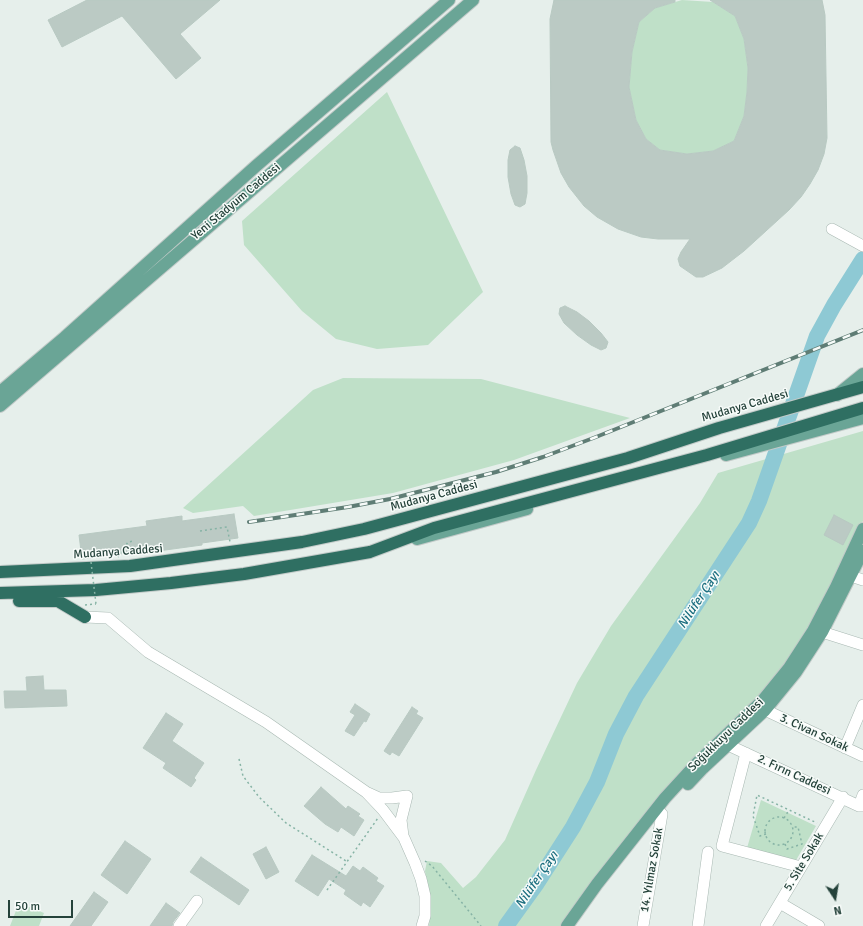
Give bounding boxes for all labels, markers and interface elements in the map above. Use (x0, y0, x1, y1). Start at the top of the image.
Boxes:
street label: Yeni Stadyum Caddesi (189, 161, 283, 243)
street label: Mudanya Caddesi (700, 387, 790, 425)
street label: Mudanya Caddesi (389, 477, 479, 515)
street label: Mudanya Caddesi (73, 542, 163, 562)
water label: Nilüfer Çayı (675, 568, 723, 632)
street label: Soğukkuyu Caddesi (685, 695, 767, 775)
street label: 3. Civan Sokak (777, 711, 851, 755)
street label: 2. Fırın Caddesi (755, 752, 833, 798)
street label: 14. Yılmaz Sokak (637, 826, 667, 914)
street label: 5. Site Sokak (781, 830, 827, 894)
water label: Nilüfer Çayı (512, 849, 562, 911)
north arrow (815, 878, 855, 918)
scale bar (10, 892, 75, 918)
text: 50 m (15, 899, 40, 914)
text: N (833, 903, 843, 917)

